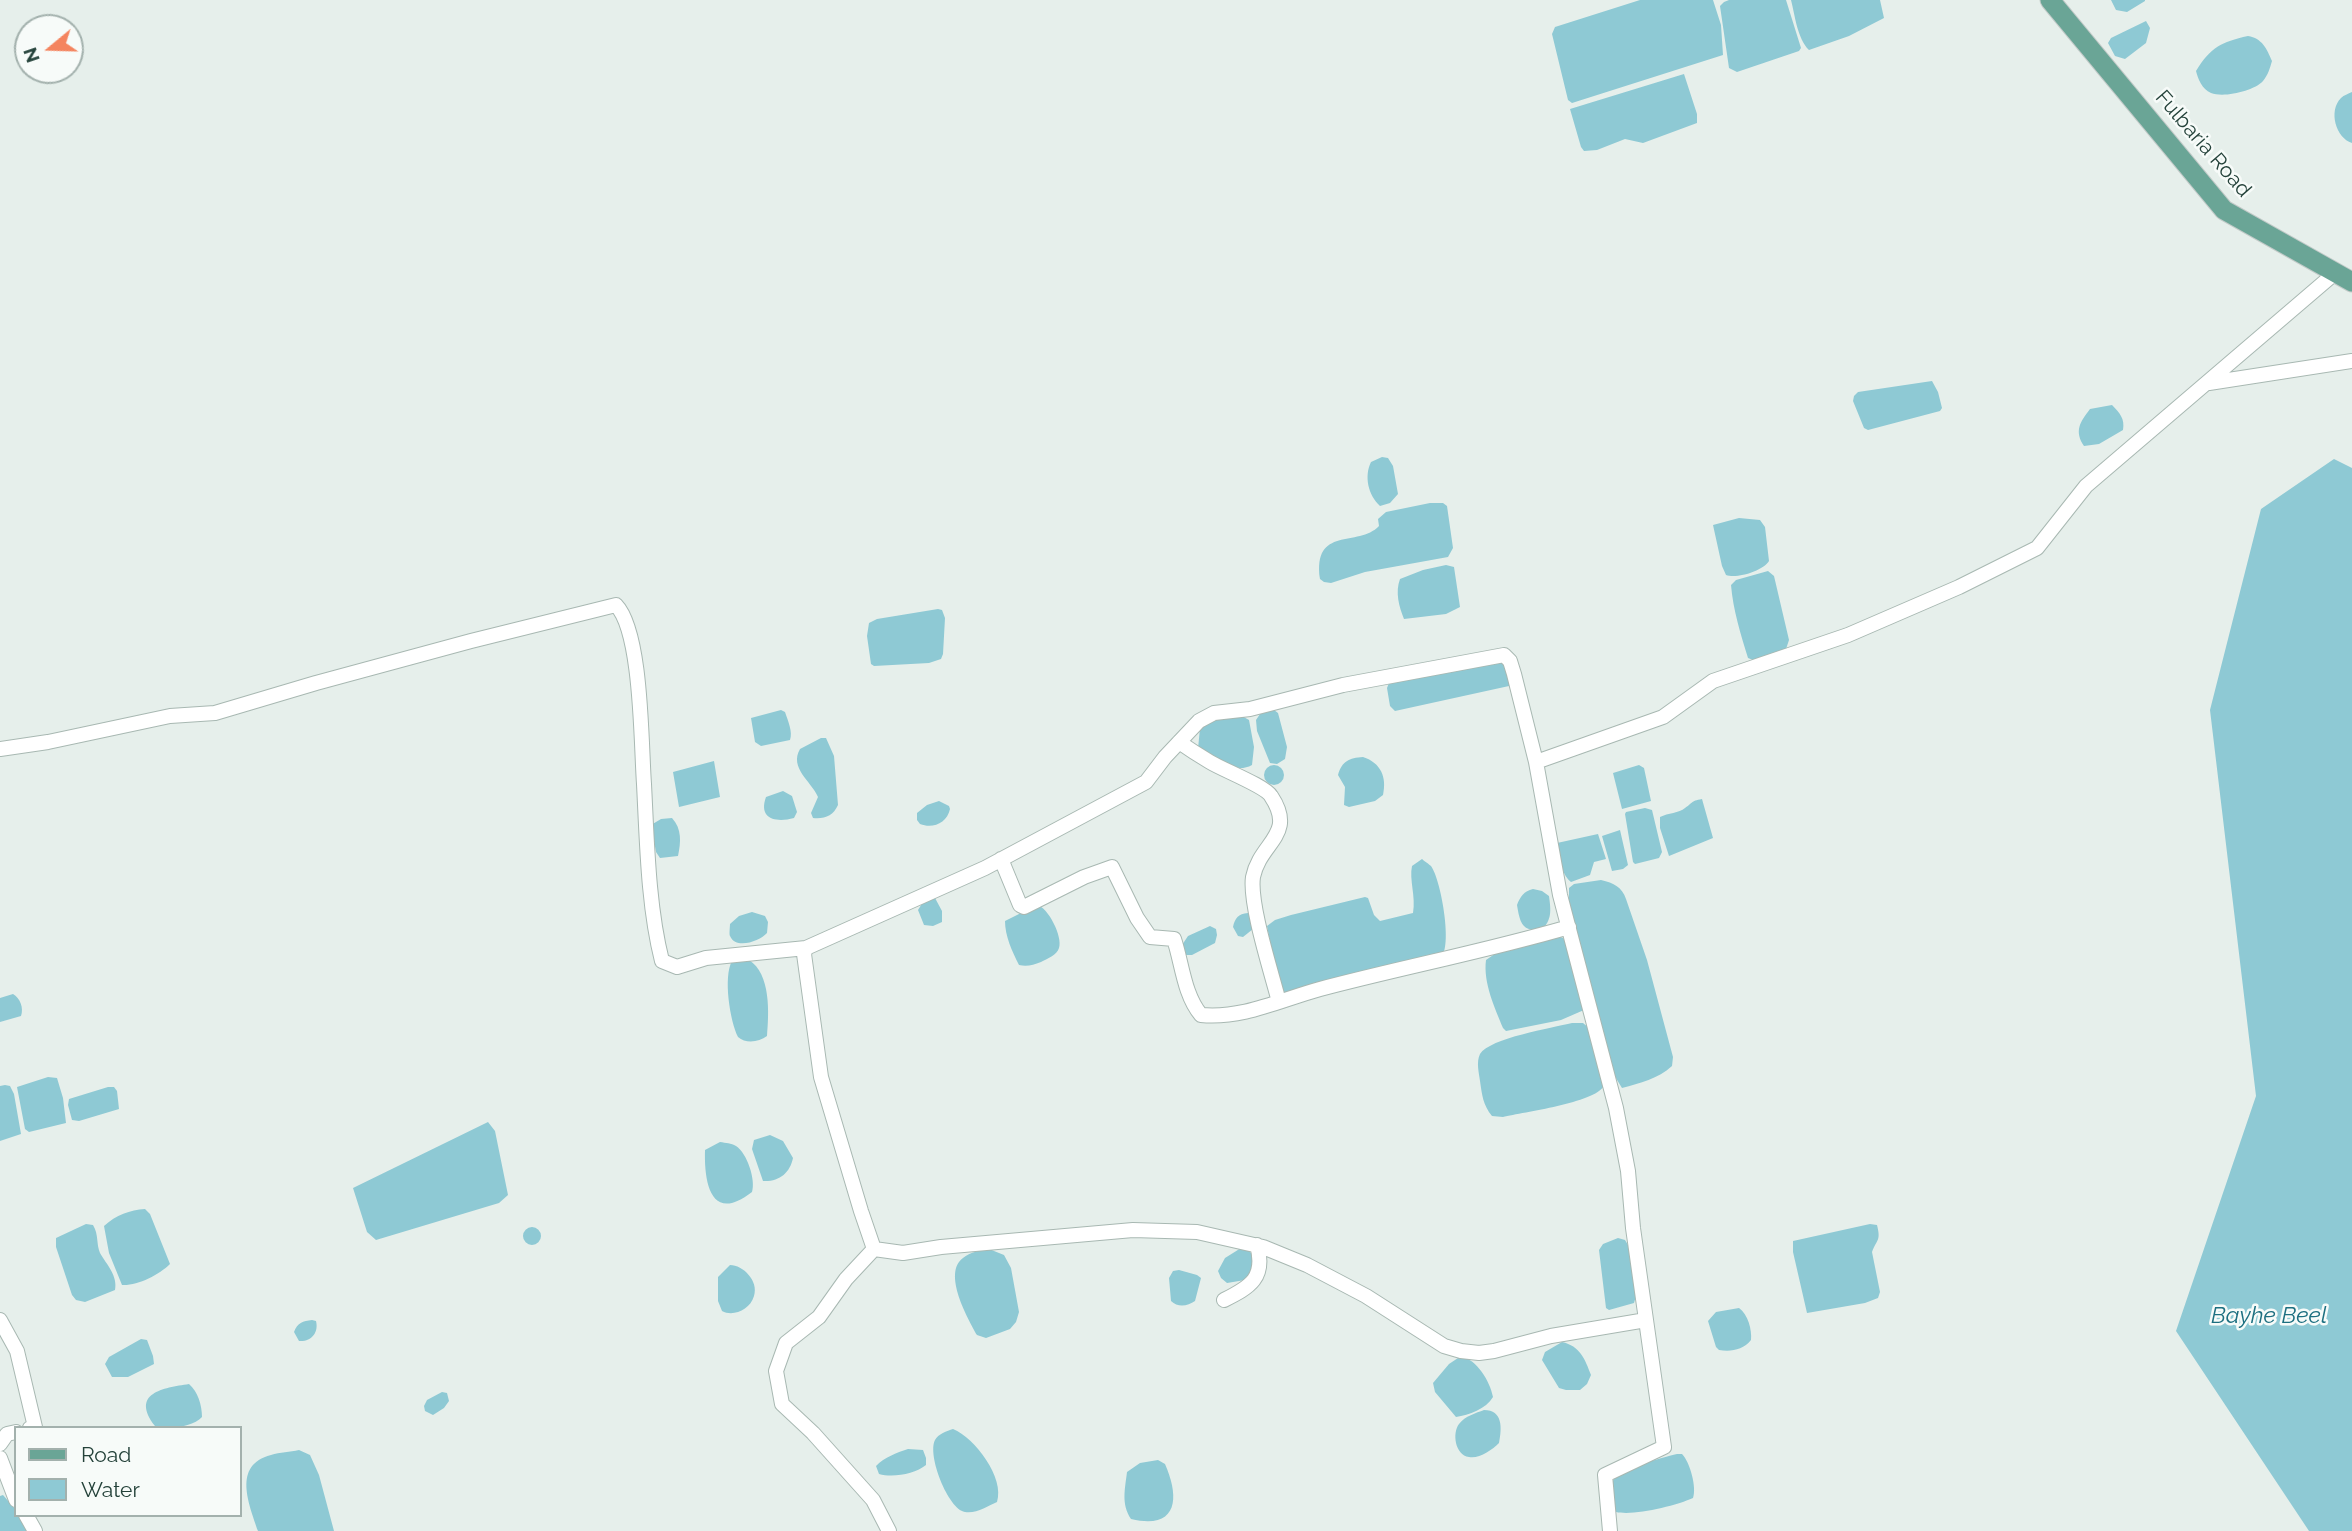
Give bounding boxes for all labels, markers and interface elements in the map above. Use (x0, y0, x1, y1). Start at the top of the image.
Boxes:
north arrow (14, 14, 84, 84)
text: N (18, 45, 44, 66)
street label: Fulbaria Road (2150, 85, 2256, 203)
water label: Bayhe Beel (2211, 1302, 2327, 1330)
legend (14, 1426, 242, 1517)
text: Road (81, 1442, 131, 1467)
text: Water (81, 1477, 140, 1502)

